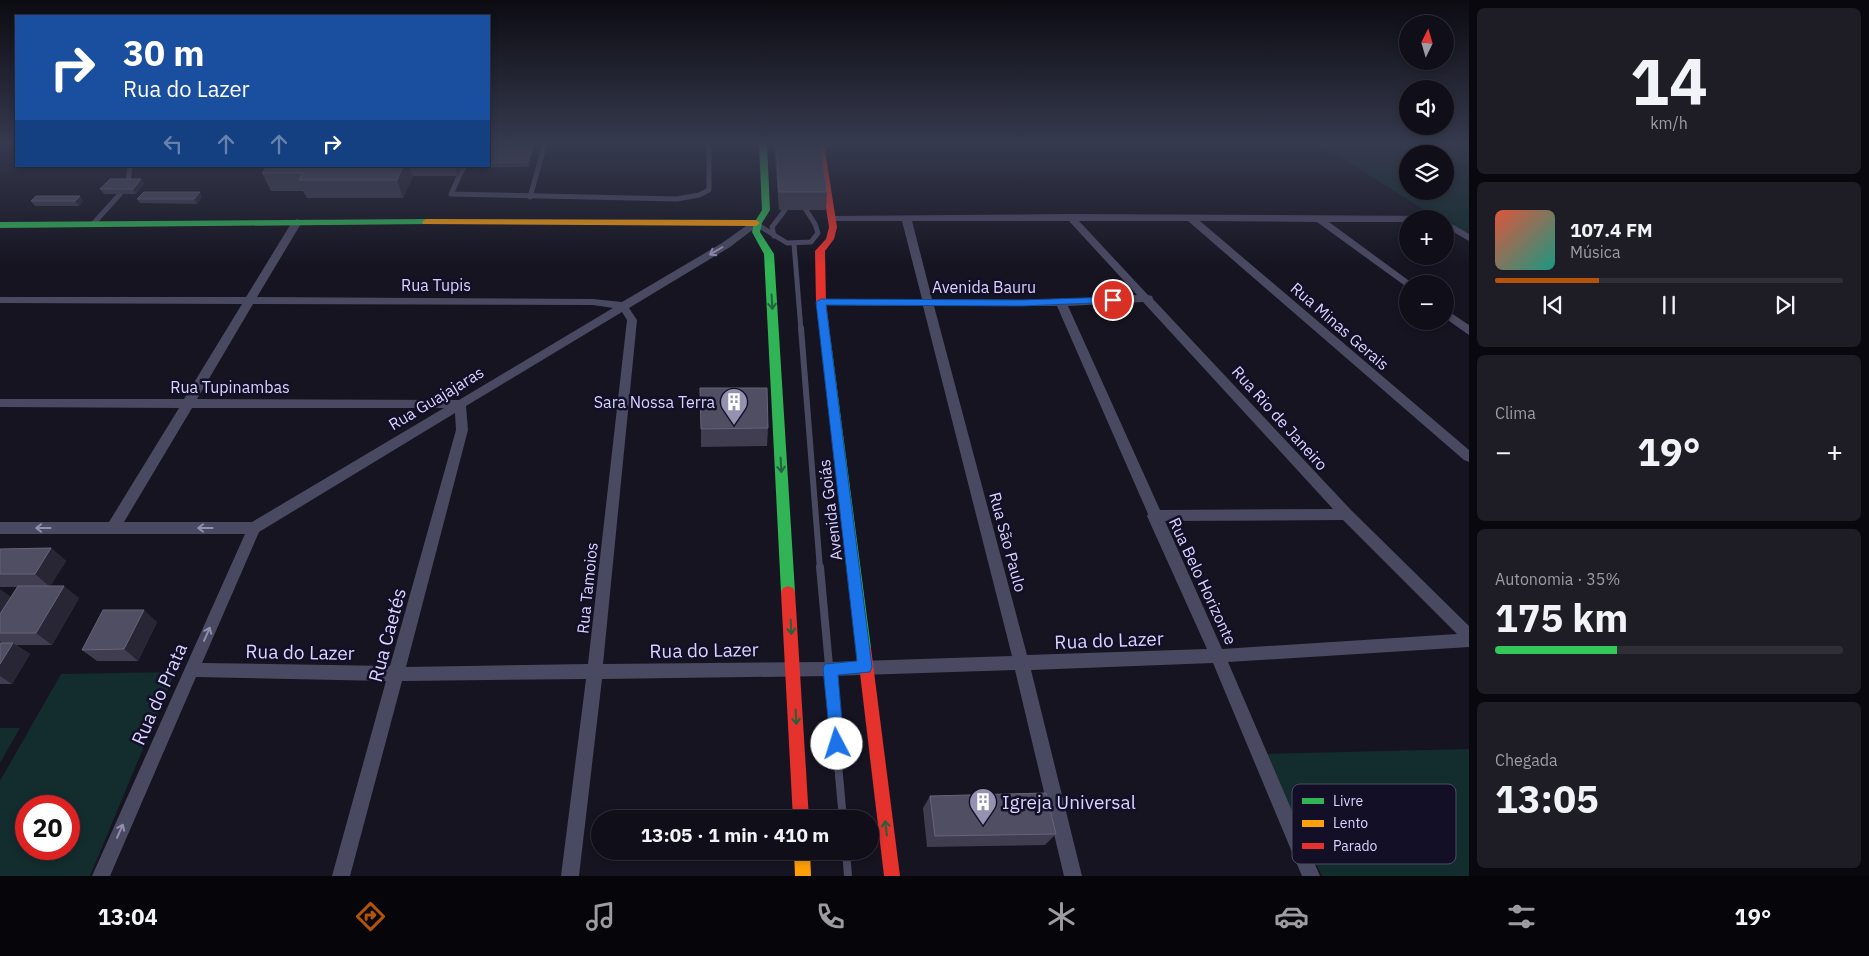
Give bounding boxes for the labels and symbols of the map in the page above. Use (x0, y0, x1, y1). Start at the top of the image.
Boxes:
north arrow (1399, 15, 1454, 70)
one-way arrow (709, 247, 723, 257)
street label: Rua Tupis (401, 275, 471, 295)
street label: Avenida Bauru (932, 277, 1036, 297)
street label: Rua Minas Gerais (1287, 278, 1393, 374)
pin (1092, 279, 1134, 321)
one-way arrow (767, 294, 776, 310)
street label: Rua Guajajaras (385, 362, 487, 434)
street label: Rua Rio de Janeiro (1228, 362, 1332, 474)
street label: Rua Tupinambas (170, 377, 290, 397)
building icon: Sara Nossa Terra (719, 387, 749, 426)
place label: Sara Nossa Terra (594, 392, 715, 412)
one-way arrow (777, 456, 786, 472)
street label: Avenida Goiás (814, 458, 846, 562)
street label: Rua São Paulo (985, 490, 1031, 594)
street label: Rua Belo Horizonte (1165, 514, 1241, 648)
one-way arrow (35, 523, 51, 533)
one-way arrow (197, 523, 214, 533)
street label: Rua Tamoios (572, 541, 602, 635)
street label: Rua Caetés (363, 585, 411, 685)
one-way arrow (786, 619, 795, 635)
street label: Rua do Lazer (1054, 626, 1164, 654)
one-way arrow (202, 627, 212, 642)
street label: Rua do Lazer (649, 637, 759, 663)
street label: Rua do Prata (126, 639, 192, 749)
street label: Rua do Lazer (245, 639, 355, 665)
one-way arrow (791, 709, 800, 725)
position arrow (810, 717, 862, 769)
legend (1292, 784, 1456, 864)
building icon: Igreja Universal (968, 787, 998, 826)
place label: Igreja Universal (1002, 790, 1136, 814)
text: Livre (1333, 792, 1363, 810)
speed limit sign: 20 (15, 795, 80, 860)
text: Lento (1333, 814, 1368, 832)
one-way arrow (881, 820, 891, 836)
one-way arrow (116, 824, 126, 839)
text: Parado (1333, 837, 1377, 855)

